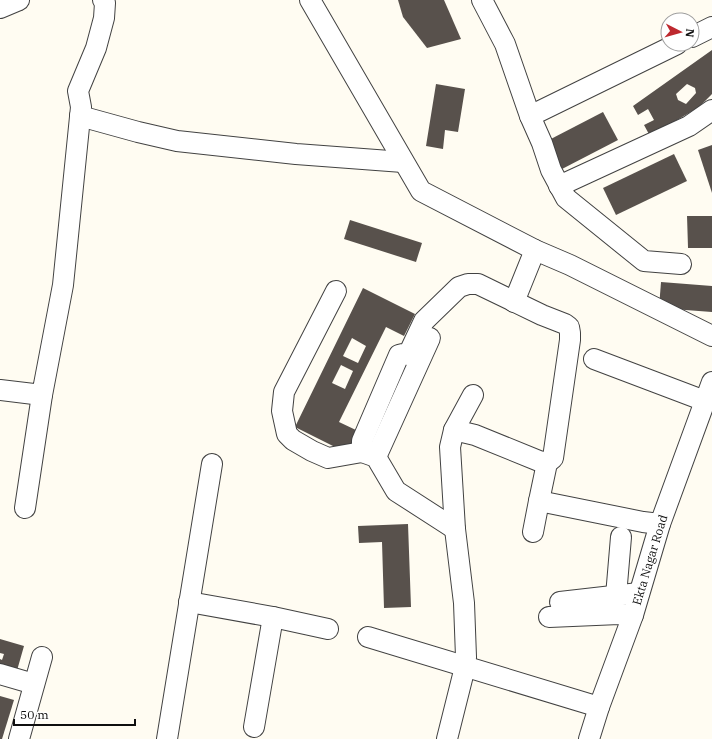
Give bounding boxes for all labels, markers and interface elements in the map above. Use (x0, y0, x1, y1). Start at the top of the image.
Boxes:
north arrow (660, 12, 700, 52)
text: N (682, 28, 697, 38)
street label: Ekta Nagar Road (629, 513, 670, 607)
scale bar (14, 701, 135, 727)
text: 50 m (20, 707, 49, 722)

